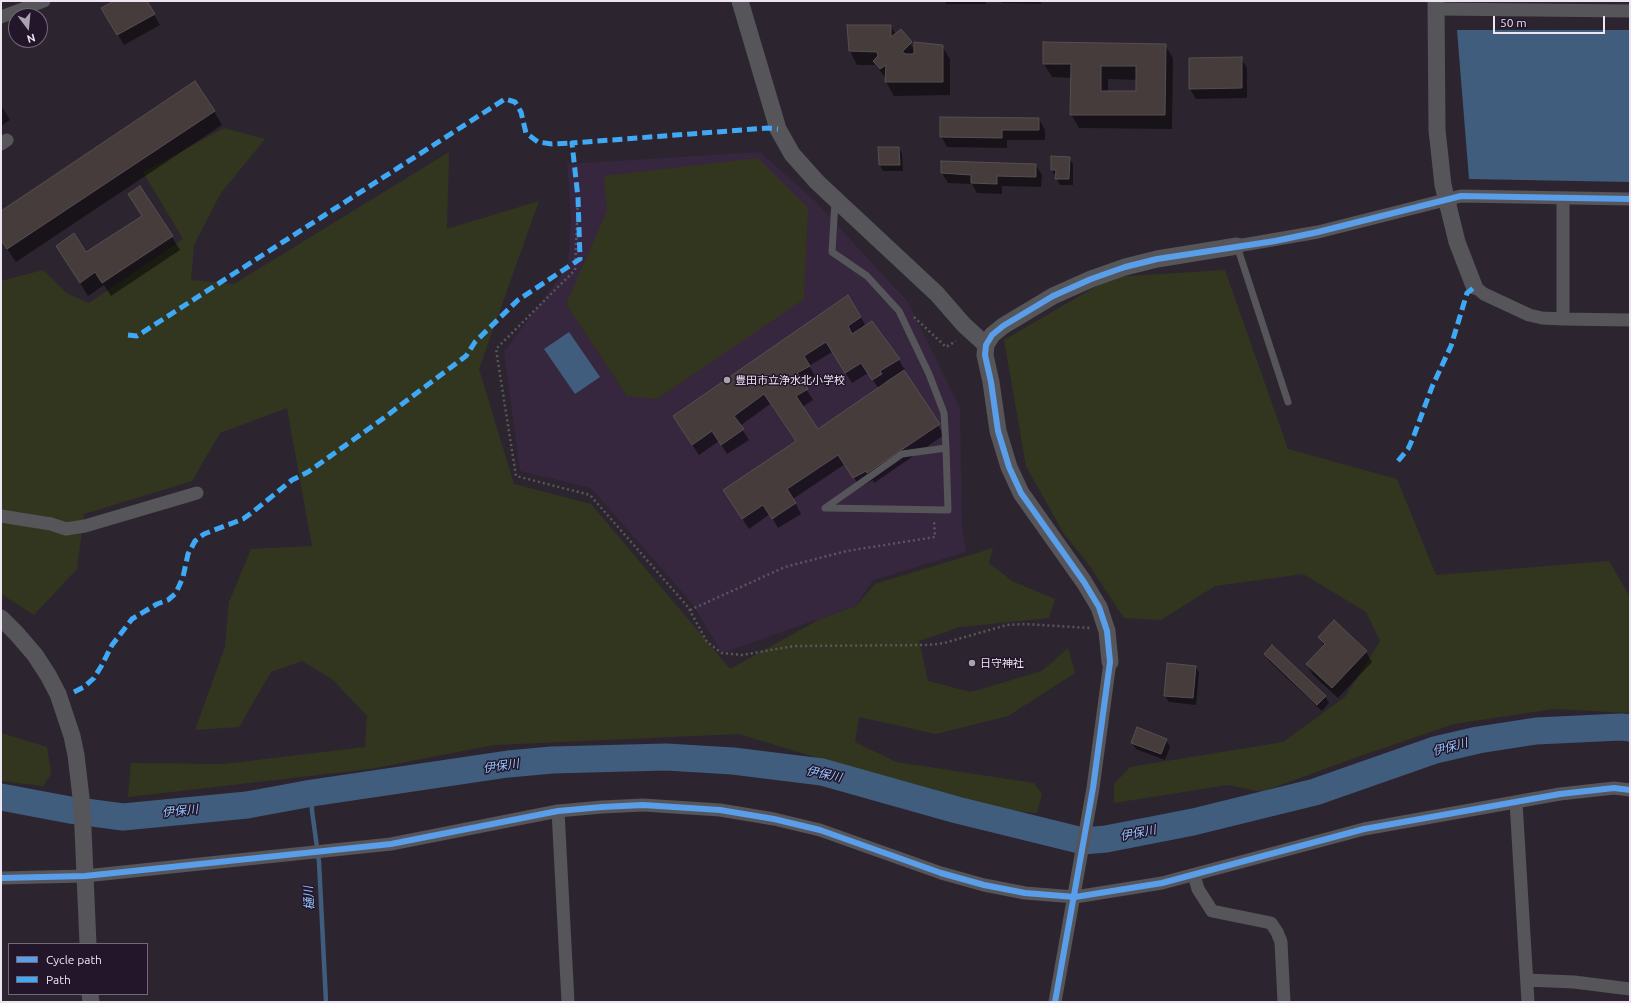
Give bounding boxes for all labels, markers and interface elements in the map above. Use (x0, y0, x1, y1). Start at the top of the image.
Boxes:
north arrow (8, 8, 48, 48)
scale bar (1495, 8, 1607, 34)
text: 50 m (1500, 16, 1527, 29)
text: N (25, 32, 37, 45)
place label: 豊田市立浄水北小学校 (735, 373, 845, 387)
marker: 豊田市立浄水北小学校 (722, 375, 732, 385)
place label: 日守神社 (980, 656, 1024, 670)
marker: 日守神社 (967, 658, 977, 668)
water label: 伊保川 (1431, 735, 1469, 759)
water label: 伊保川 (482, 756, 520, 776)
water label: 伊保川 (805, 763, 843, 785)
water label: 伊保川 (161, 802, 199, 820)
water label: 伊保川 (1119, 822, 1157, 844)
water label: 樋川 (301, 886, 317, 910)
legend (8, 943, 148, 995)
text: Cycle path (46, 953, 102, 966)
text: Path (46, 973, 71, 986)

